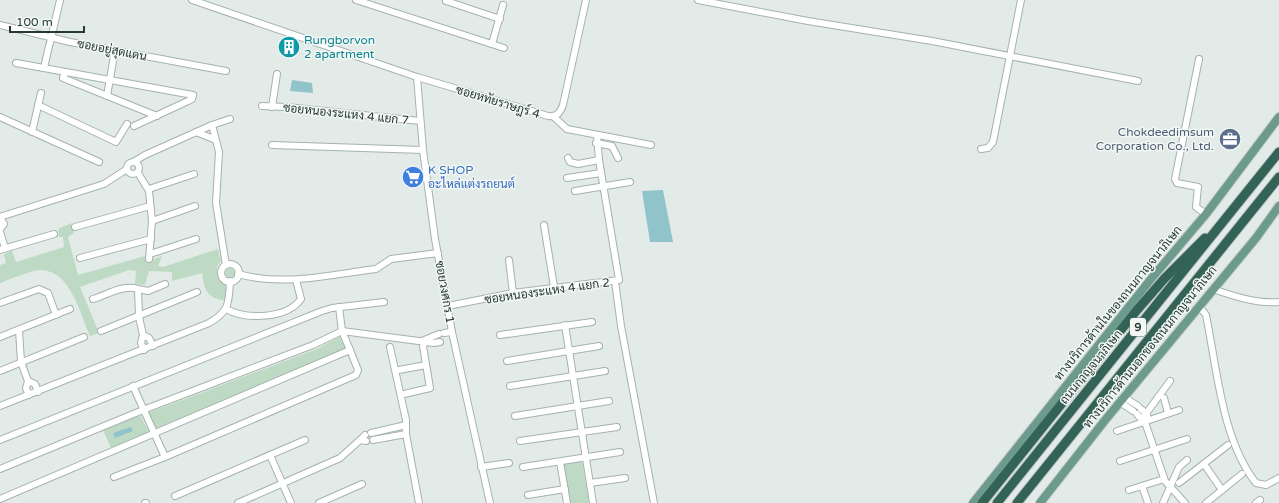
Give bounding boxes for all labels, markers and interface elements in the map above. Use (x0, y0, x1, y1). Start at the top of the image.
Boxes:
scale bar (10, 8, 84, 34)
text: 100 m (16, 15, 53, 29)
place label: Rungborvon 2 apartment (304, 33, 375, 61)
building icon: Rungborvon 2 apartment (276, 34, 302, 60)
street label: ซอยอยู่สุดแดน (75, 36, 149, 66)
street label: ซอยหทัยราษฎร์ 4 (454, 82, 542, 123)
street label: ซอยหนองระแหง 4 แยก 7 (282, 100, 410, 128)
place label: Chokdeedimsum Corporation Co., Ltd. (1096, 125, 1214, 153)
office icon: Chokdeedimsum Corporation Co., Ltd. (1217, 126, 1243, 152)
place label: K SHOP อะไหล่แต่งรถยนต์ (428, 163, 515, 191)
supermarket icon: K SHOP อะไหล่แต่งรถยนต์ (400, 164, 426, 190)
street label: ทางบริการด้านในของถนนกาญจนาภิเษก (1051, 223, 1185, 383)
street label: ซอยวงศกร 1 (433, 260, 457, 324)
street label: ทางบริการด้านนอกของถนนกาญจนาภิเษก (1080, 263, 1220, 431)
street label: ซอยหนองระแหง 4 แยก 2 (483, 275, 611, 307)
road number: 9 (1130, 318, 1146, 336)
street label: ถนนกาญจนาภิเษก (1057, 327, 1125, 407)

